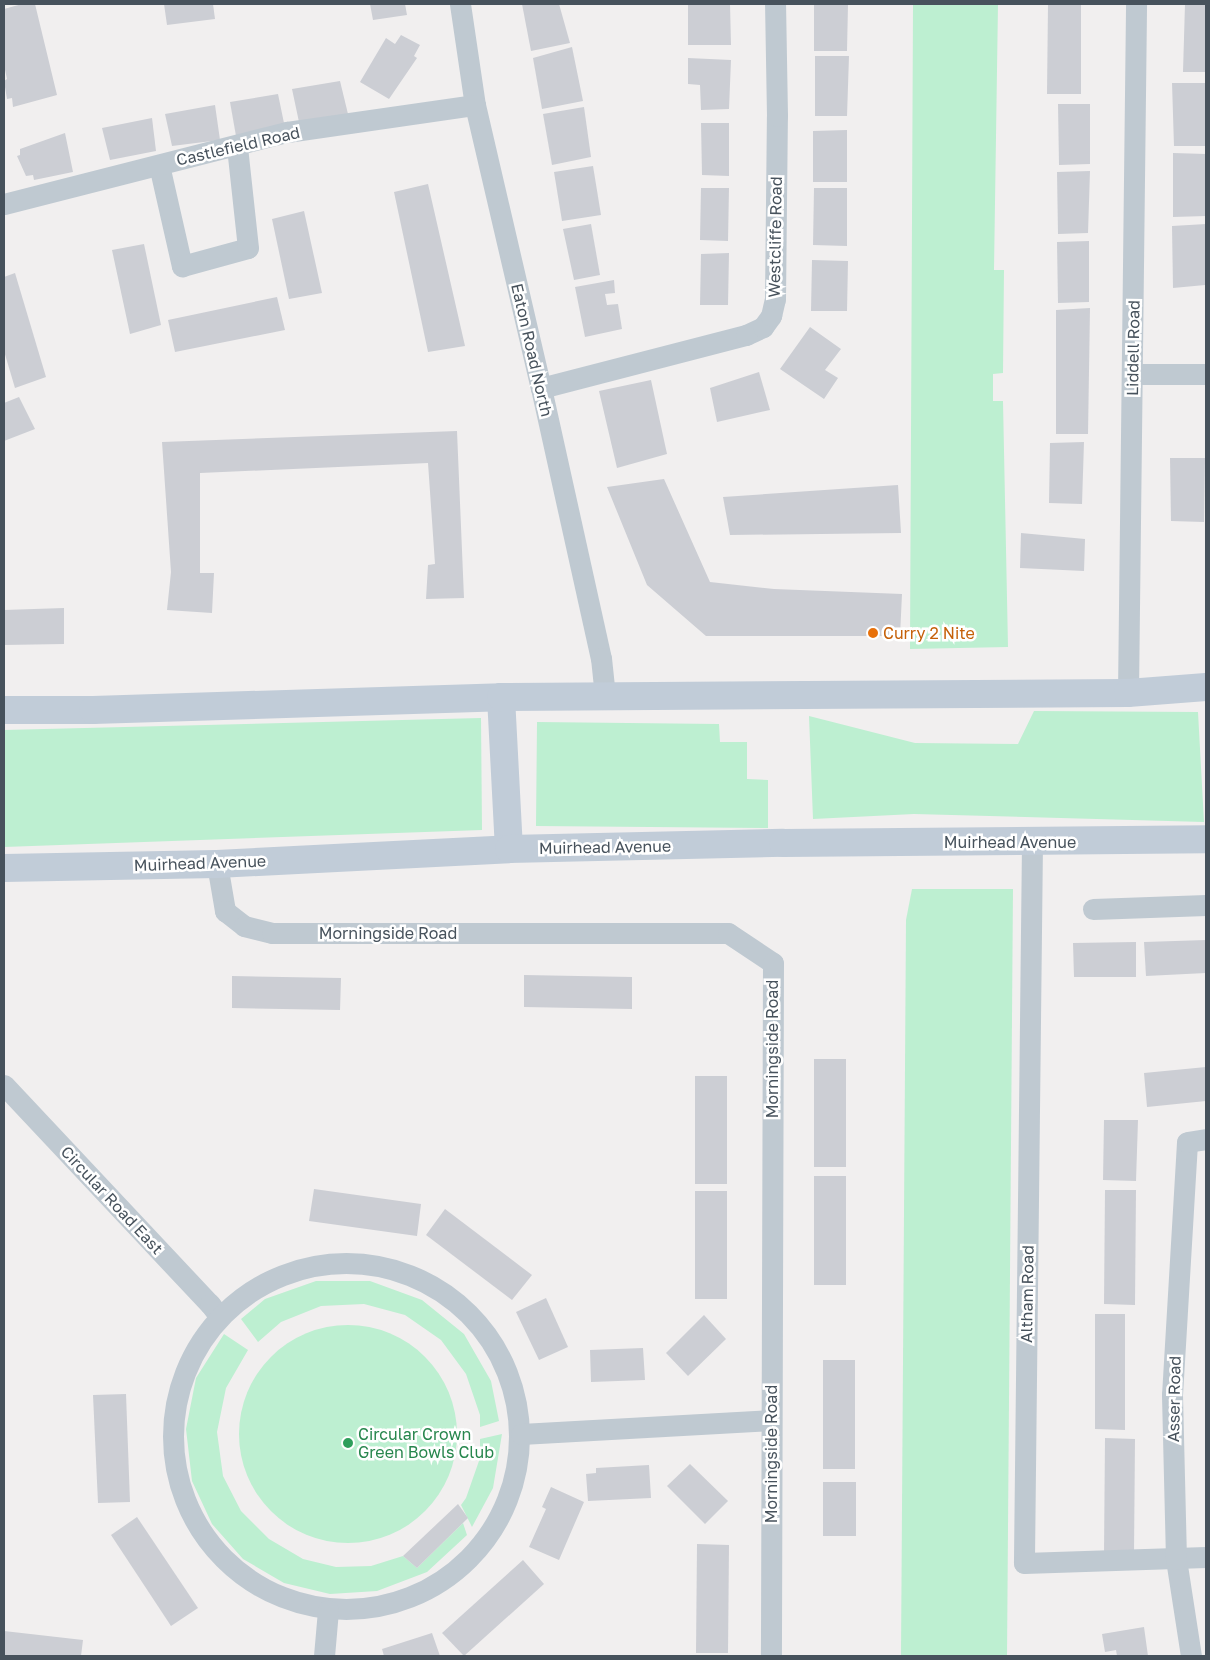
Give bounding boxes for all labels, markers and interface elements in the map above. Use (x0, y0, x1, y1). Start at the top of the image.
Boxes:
street label: Castlefield Road (174, 122, 302, 170)
street label: Westcliffe Road (764, 176, 786, 298)
street label: Eaton Road North (507, 282, 557, 418)
street label: Liddell Road (1123, 300, 1143, 396)
place label: Curry 2 Nite (883, 623, 975, 643)
marker: Curry 2 Nite (867, 627, 879, 639)
street label: Muirhead Avenue (944, 832, 1076, 852)
street label: Muirhead Avenue (539, 836, 671, 858)
street label: Muirhead Avenue (133, 851, 267, 875)
street label: Morningside Road (319, 923, 457, 943)
street label: Morningside Road (762, 980, 782, 1118)
street label: Circular Road East (57, 1142, 167, 1258)
street label: Altham Road (1017, 1245, 1037, 1343)
street label: Asser Road (1164, 1356, 1184, 1442)
street label: Morningside Road (761, 1385, 781, 1523)
place label: Circular Crown Green Bowls Club (358, 1424, 494, 1462)
marker: Circular Crown Green Bowls Club (342, 1437, 354, 1449)

